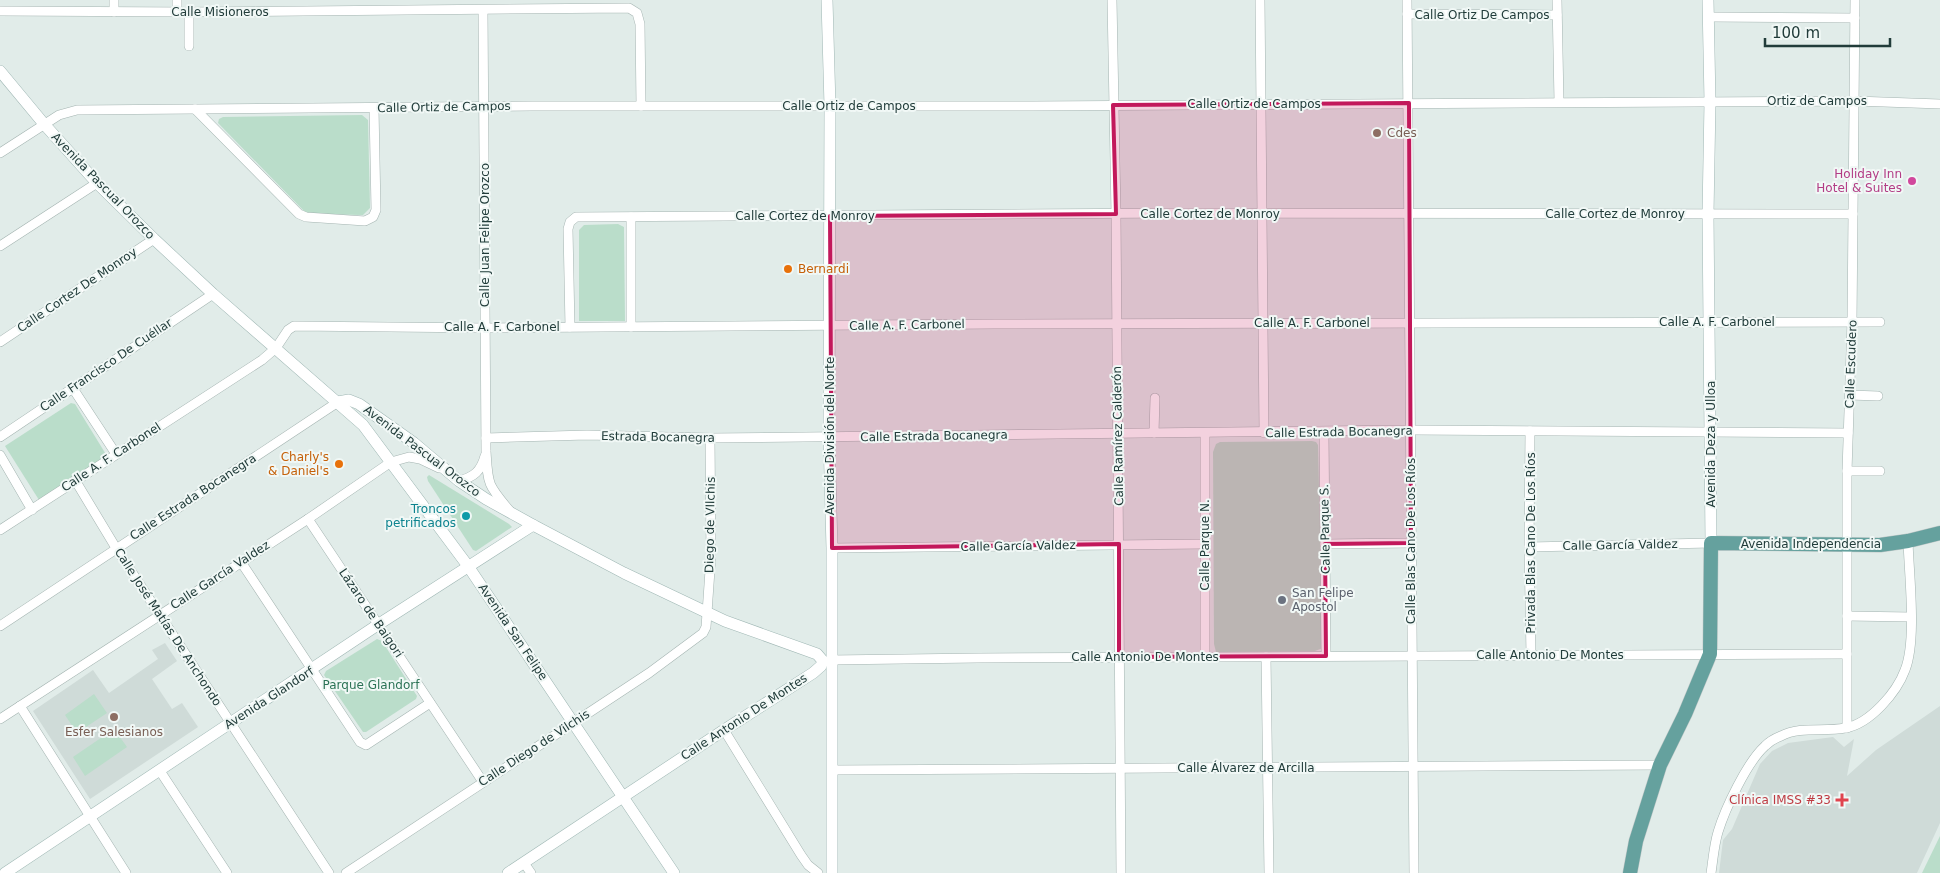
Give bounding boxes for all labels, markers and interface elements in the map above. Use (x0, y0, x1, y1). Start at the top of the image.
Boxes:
street label: Calle Misioneros (171, 5, 269, 19)
street label: Calle Ortiz De Campos (1414, 8, 1550, 22)
scale bar (1765, 15, 1890, 47)
text: 100 m (1772, 24, 1820, 42)
street label: Ortiz de Campos (1767, 94, 1867, 108)
street label: Calle Ortiz de Campos (1187, 97, 1321, 111)
street label: Calle Ortiz de Campos (377, 99, 511, 115)
street label: Calle Ortiz de Campos (782, 99, 916, 113)
place label: Cdes (1387, 126, 1417, 140)
marker: Cdes (1371, 127, 1383, 139)
street label: Avenida Pascual Orozco (48, 130, 158, 242)
street label: Calle Juan Felipe Orozco (478, 163, 492, 307)
place label: Holiday Inn Hotel & Suites (1816, 167, 1902, 195)
marker: Holiday Inn Hotel & Suites (1906, 175, 1918, 187)
street label: Calle Cortez de Monroy (1140, 207, 1280, 221)
street label: Calle Cortez de Monroy (1545, 207, 1685, 221)
street label: Calle Cortez de Monroy (735, 209, 875, 223)
street label: Calle Cortez De Monroy (15, 245, 139, 335)
place label: Bernardi (798, 262, 849, 276)
marker: Bernardi (782, 263, 794, 275)
street label: Calle Francisco De Cuéllar (37, 315, 175, 414)
street label: Calle A. F. Carbonel (1659, 315, 1775, 329)
street label: Calle A. F. Carbonel (1254, 316, 1370, 330)
street label: Calle A. F. Carbonel (849, 317, 965, 333)
street label: Calle Escudero (1842, 319, 1860, 409)
street label: Calle A. F. Carbonel (444, 320, 560, 334)
street label: Avenida División del Norte (823, 357, 837, 515)
street label: Calle Ramírez Calderón (1110, 366, 1126, 506)
street label: Avenida Deza y Ulloa (1704, 381, 1718, 507)
street label: Avenida Pascual Orozco (361, 403, 483, 499)
street label: Calle A. F. Carbonel (59, 420, 163, 494)
street label: Calle Estrada Bocanegra (1265, 424, 1413, 440)
street label: Calle Estrada Bocanegra (860, 428, 1008, 444)
street label: Estrada Bocanegra (601, 429, 715, 445)
place label: Charly's & Daniel's (268, 450, 329, 478)
street label: Calle Estrada Bocanegra (127, 451, 259, 543)
street label: Privada Blas Cano De Los Ríos (1524, 452, 1538, 634)
marker: Charly's & Daniel's (333, 458, 345, 470)
street label: Calle Blas Cano De Los Ríos (1404, 458, 1418, 624)
street label: Diego de VIlchis (702, 477, 718, 573)
street label: Calle Parque S. (1317, 484, 1333, 574)
street label: Calle Parque N. (1198, 499, 1212, 591)
place label: Troncos petrificados (385, 502, 456, 530)
marker: Troncos petrificados (460, 510, 472, 522)
street label: Calle García Valdez (1562, 537, 1678, 553)
street label: Avenida Independencia (1741, 537, 1881, 551)
street label: Calle García Valdez (168, 538, 272, 612)
street label: Calle García Valdez (960, 538, 1076, 554)
street label: Calle José Matías De Anchondo (112, 545, 224, 709)
street label: Lázaro de Baigori (336, 566, 406, 660)
street label: Avenida San Felipe (475, 581, 551, 683)
place label: San Felipe Apostol (1292, 586, 1354, 614)
marker: San Felipe Apostol (1276, 594, 1288, 606)
street label: Calle Antonio De Montes (1476, 648, 1624, 662)
street label: Calle Antonio De Montes (1071, 650, 1219, 664)
street label: Avenida Glandorf (222, 664, 317, 732)
street label: Calle Antonio De Montes (678, 671, 810, 763)
park label: Parque Glandorf (323, 678, 420, 692)
street label: Calle Diego de Vilchis (476, 707, 592, 789)
marker: Esfer Salesianos (108, 711, 120, 723)
place label: Esfer Salesianos (65, 725, 163, 739)
street label: Calle Álvarez de Arcilla (1177, 760, 1315, 775)
place label: Clínica IMSS #33 (1729, 793, 1831, 807)
marker: Clínica IMSS #33 (1835, 793, 1849, 807)

